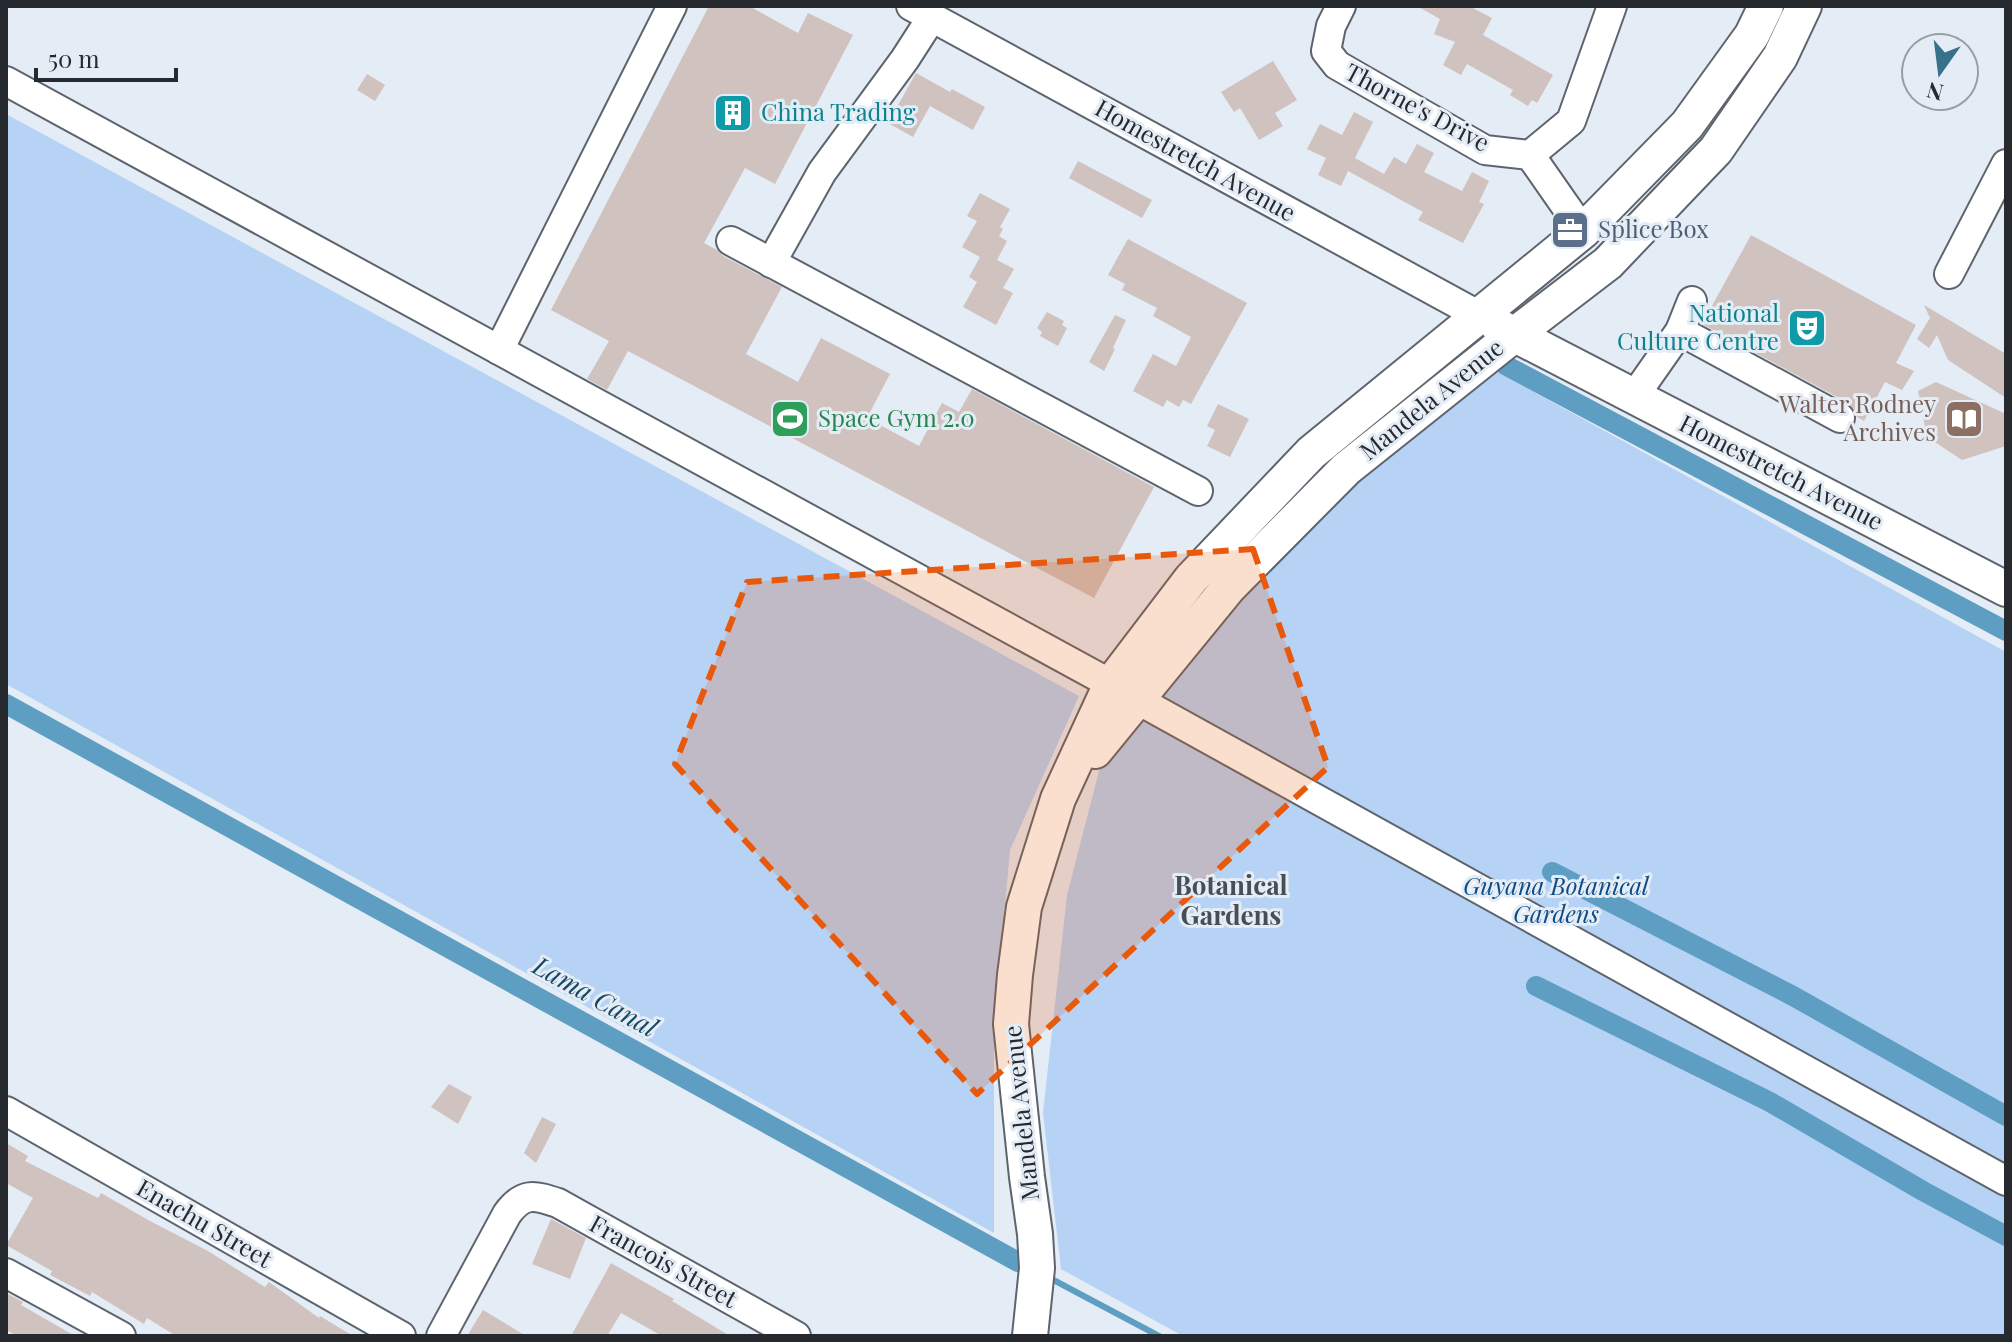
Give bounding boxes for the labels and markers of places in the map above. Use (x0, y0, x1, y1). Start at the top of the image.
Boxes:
building icon: China Trading (712, 92, 754, 134)
place label: China Trading (761, 95, 916, 127)
office icon: Splice Box (1549, 209, 1591, 251)
place label: Splice Box (1598, 212, 1709, 244)
place label: National Culture Centre (1617, 296, 1779, 356)
theatre icon: National Culture Centre (1786, 307, 1828, 349)
place label: Walter Rodney Archives (1778, 387, 1936, 447)
sports icon: Space Gym 2.0 (769, 398, 811, 440)
library icon: Walter Rodney Archives (1943, 398, 1985, 440)
place label: Space Gym 2.0 (818, 401, 975, 433)

